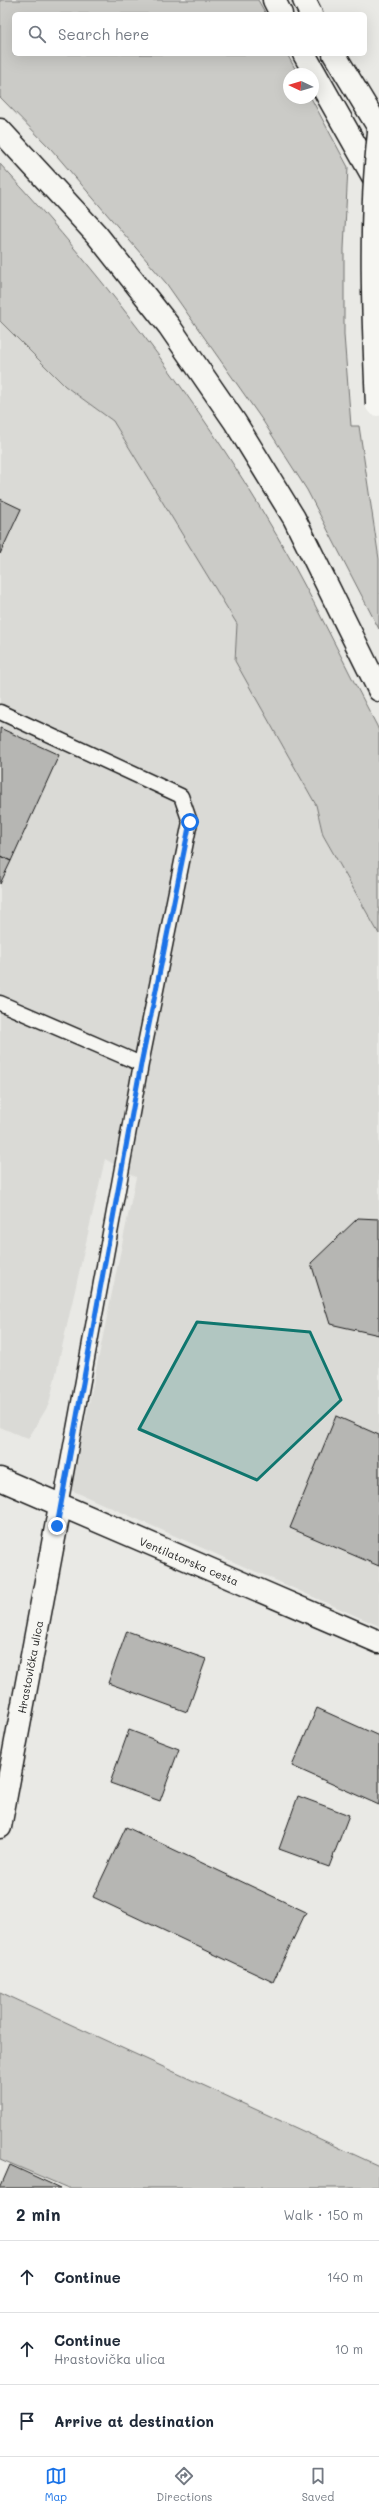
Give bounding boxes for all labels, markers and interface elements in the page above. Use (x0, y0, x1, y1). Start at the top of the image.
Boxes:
search box (12, 12, 367, 56)
icon: search (26, 23, 48, 45)
text: Search here (58, 24, 149, 44)
north arrow (283, 68, 319, 104)
route start (181, 813, 199, 831)
route end (48, 1517, 66, 1535)
street label: Ventilatorska cesta (137, 1533, 241, 1589)
street label: Hrastovička ulica (14, 1619, 46, 1715)
text: 2 min (16, 2203, 61, 2225)
text: Walk · 150 m (283, 2206, 363, 2223)
icon: ahead (16, 2266, 38, 2288)
text: Continue (54, 2267, 121, 2287)
text: 140 m (327, 2268, 363, 2285)
text: Continue (54, 2330, 121, 2350)
icon: ahead (16, 2338, 38, 2360)
text: 10 m (335, 2340, 363, 2357)
text: Hrastovička ulica (54, 2350, 165, 2367)
icon: arrive (16, 2410, 38, 2432)
text: Arrive at destination (54, 2411, 214, 2431)
tab: Map (45, 2465, 67, 2504)
tab: Directions (156, 2465, 212, 2504)
tab: Saved (302, 2465, 334, 2504)

